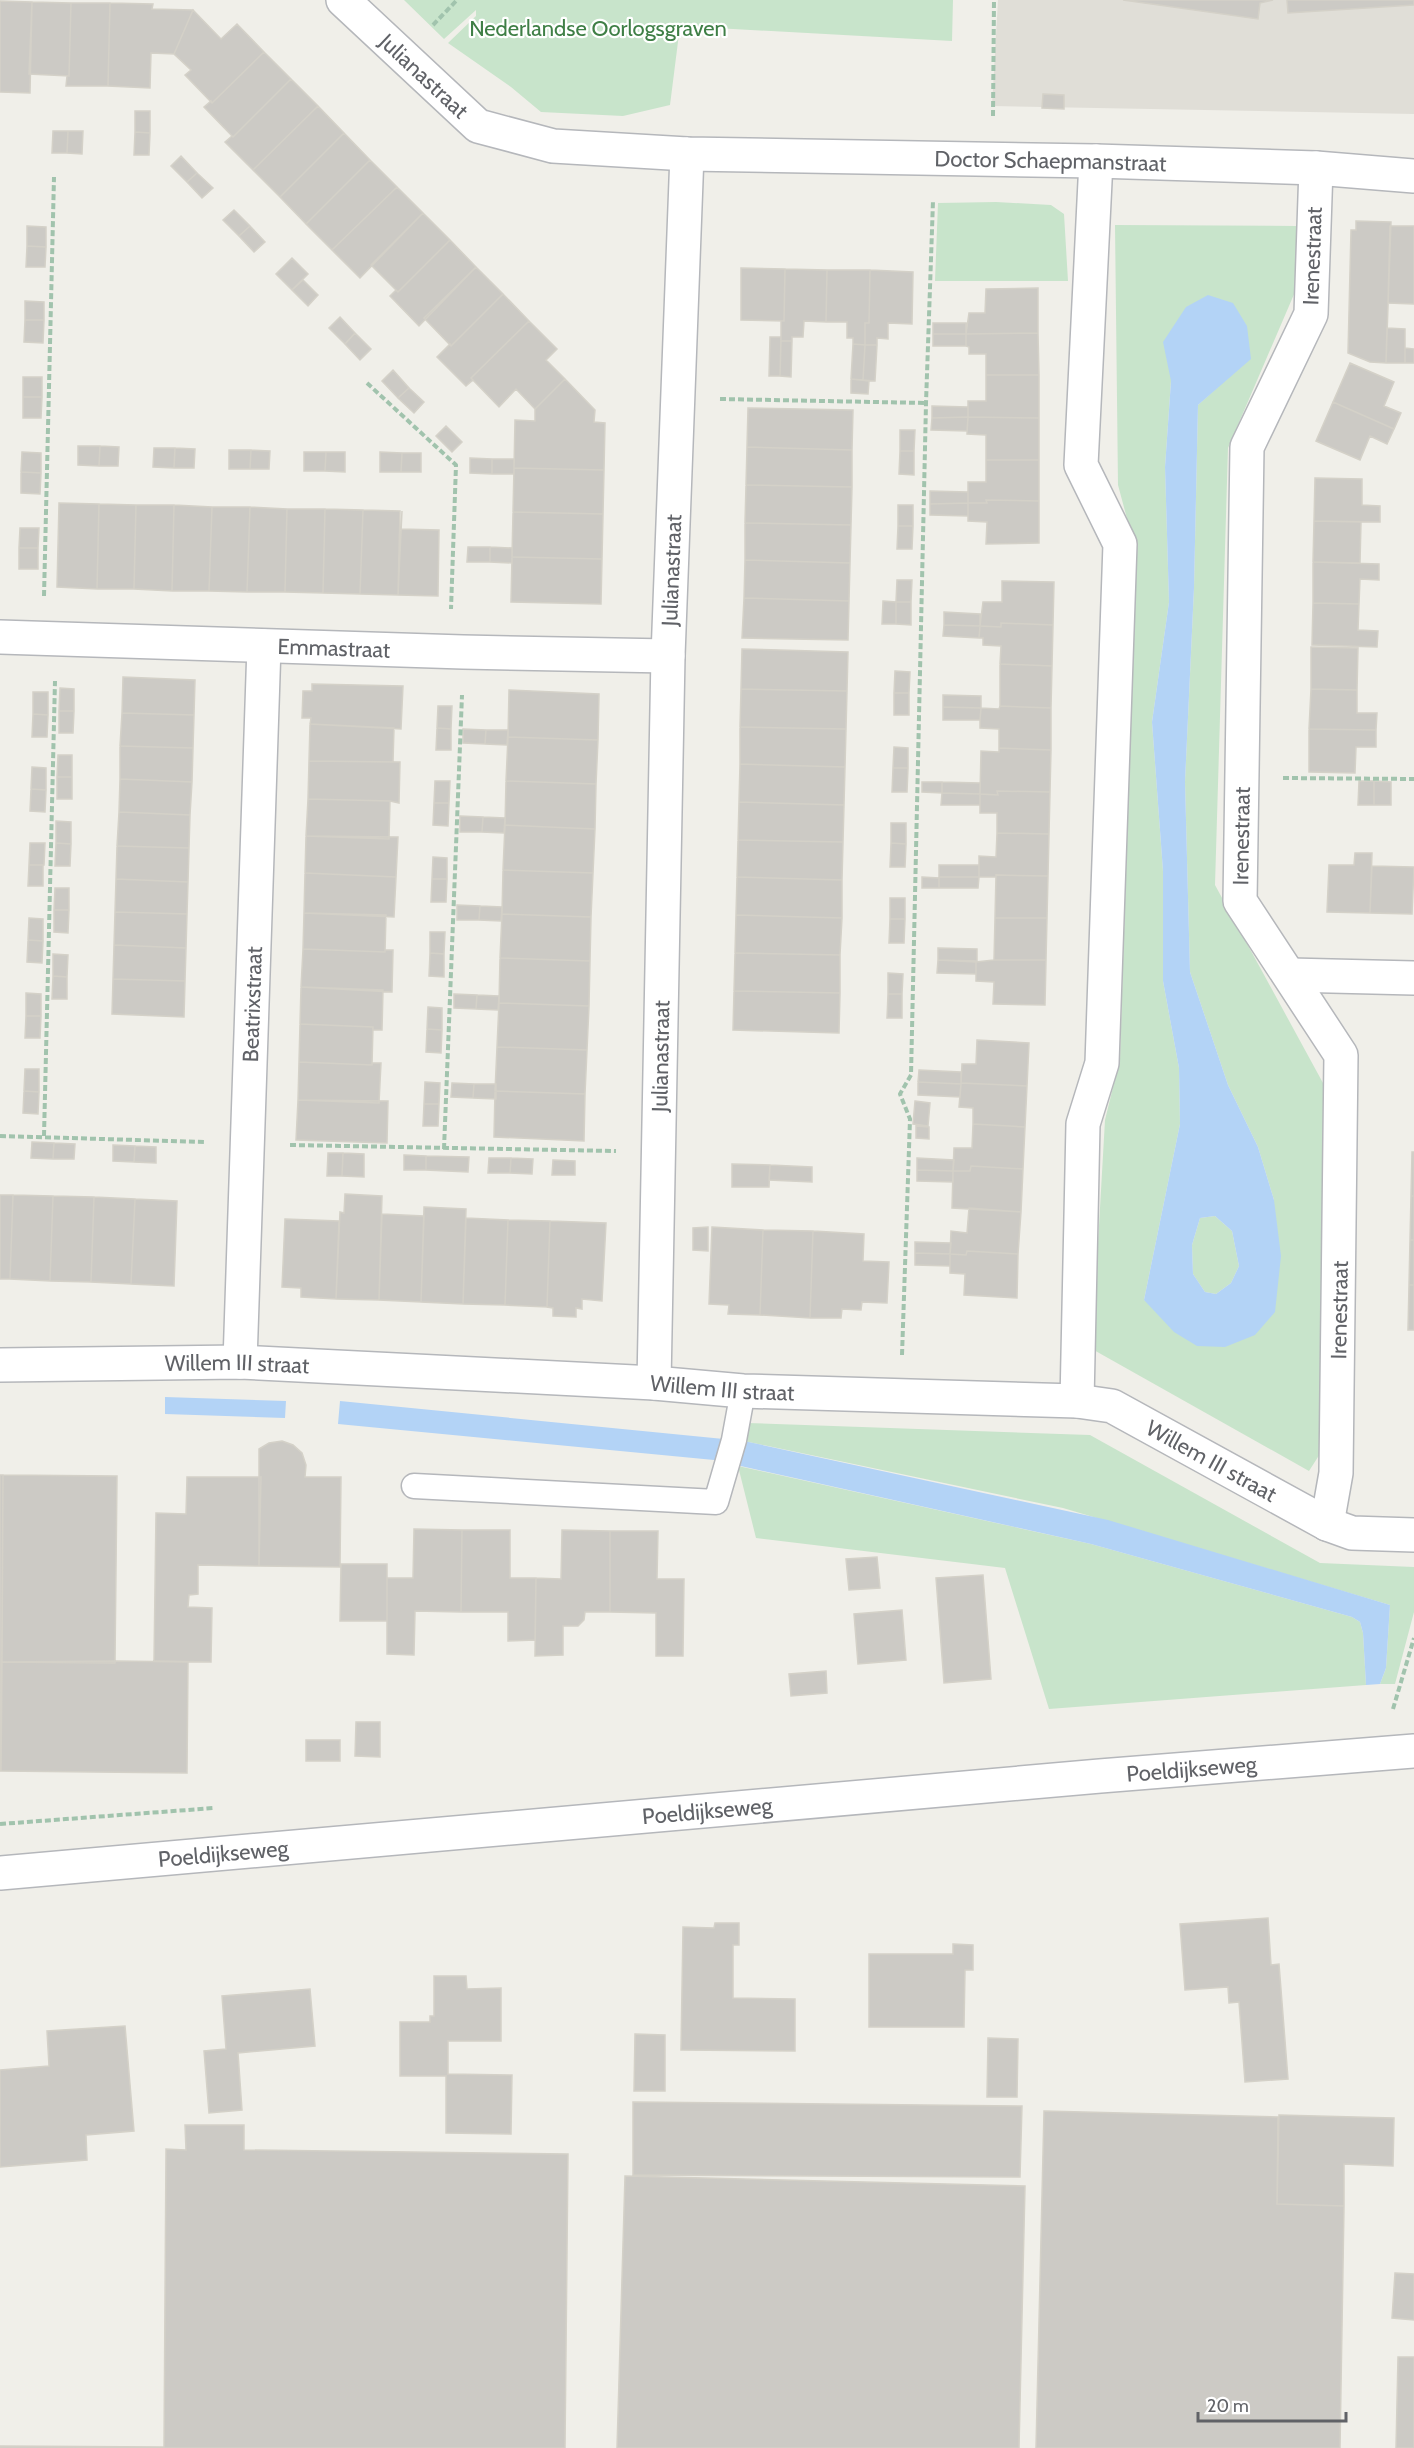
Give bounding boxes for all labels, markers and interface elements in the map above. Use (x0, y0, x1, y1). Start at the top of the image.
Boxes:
park label: Nederlandse Oorlogsgraven (469, 15, 727, 42)
street label: Julianastraat (373, 27, 474, 125)
street label: Doctor Schaepmanstraat (934, 145, 1167, 177)
street label: Irenestraat (1297, 206, 1328, 306)
street label: Julianastraat (656, 513, 687, 628)
street label: Emmastraat (277, 633, 391, 664)
street label: Irenestraat (1227, 786, 1256, 886)
street label: Beatrixstraat (237, 945, 268, 1063)
street label: Julianastraat (646, 999, 675, 1113)
street label: Irenestraat (1325, 1260, 1354, 1360)
street label: Willem III straat (164, 1349, 310, 1380)
street label: Willem III straat (649, 1370, 795, 1407)
street label: Willem III straat (1141, 1414, 1282, 1508)
street label: Poeldijkseweg (1125, 1750, 1259, 1788)
street label: Poeldijkseweg (641, 1792, 775, 1830)
street label: Poeldijkseweg (157, 1835, 290, 1873)
scale bar (1198, 2385, 1346, 2423)
text: 20 m (1207, 2395, 1249, 2417)

